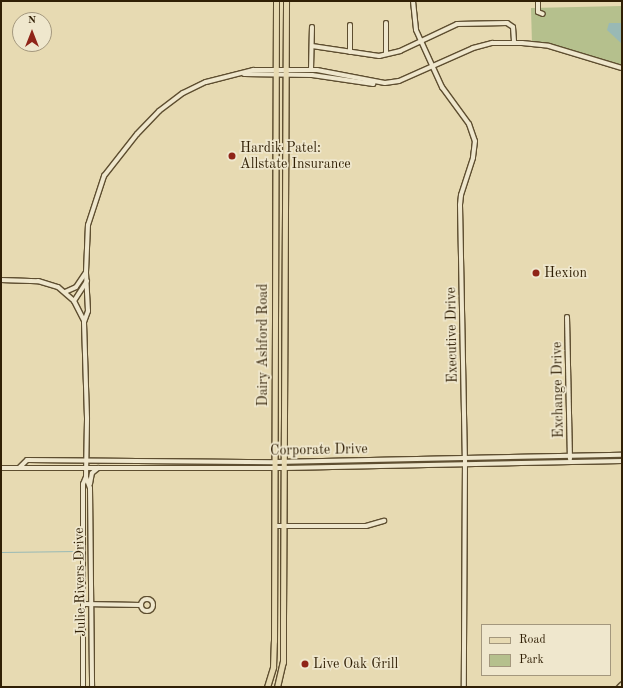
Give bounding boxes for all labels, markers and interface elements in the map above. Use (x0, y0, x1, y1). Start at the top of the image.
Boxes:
north arrow (12, 12, 52, 52)
text: N (28, 15, 36, 26)
place label: Hardik Patel: Allstate Insurance (240, 140, 351, 172)
marker: Hardik Patel: Allstate Insurance (227, 151, 237, 161)
place label: Hexion (544, 265, 587, 281)
marker: Hexion (531, 268, 541, 278)
street label: Dairy Ashford Road (255, 284, 271, 406)
street label: Executive Drive (443, 287, 461, 383)
street label: Exchange Drive (549, 342, 567, 438)
street label: Corporate Drive (270, 441, 368, 459)
street label: Julie Rivers Drive (71, 527, 89, 637)
legend (481, 624, 611, 676)
text: Road (519, 634, 546, 646)
text: Park (519, 654, 544, 666)
place label: Live Oak Grill (313, 656, 398, 672)
marker: Live Oak Grill (300, 659, 310, 669)

